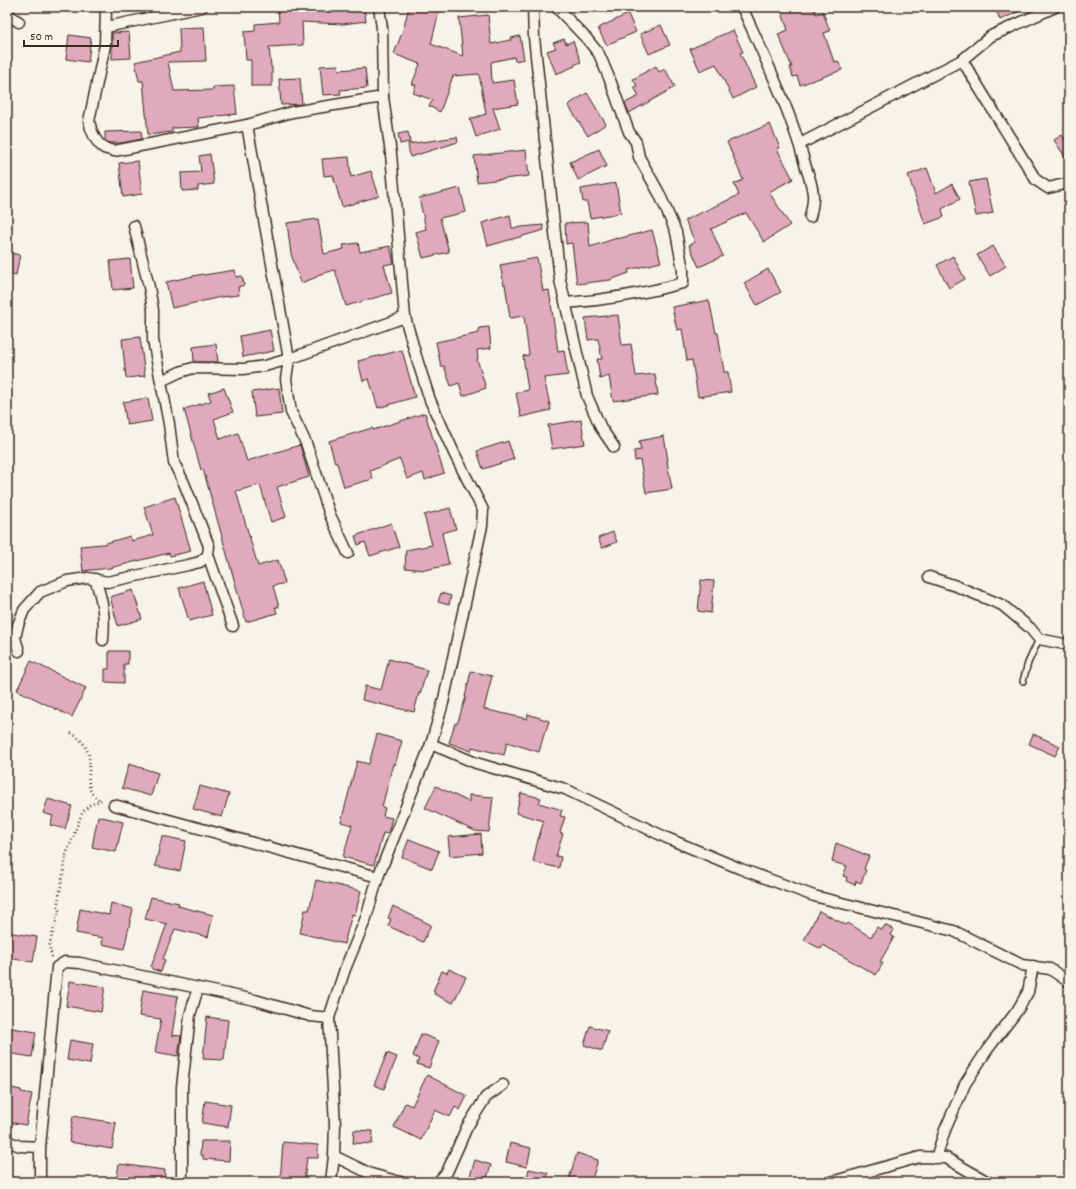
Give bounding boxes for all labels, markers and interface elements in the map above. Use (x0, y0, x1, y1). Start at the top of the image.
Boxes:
scale bar (24, 22, 118, 48)
text: 50 m (30, 29, 53, 46)

